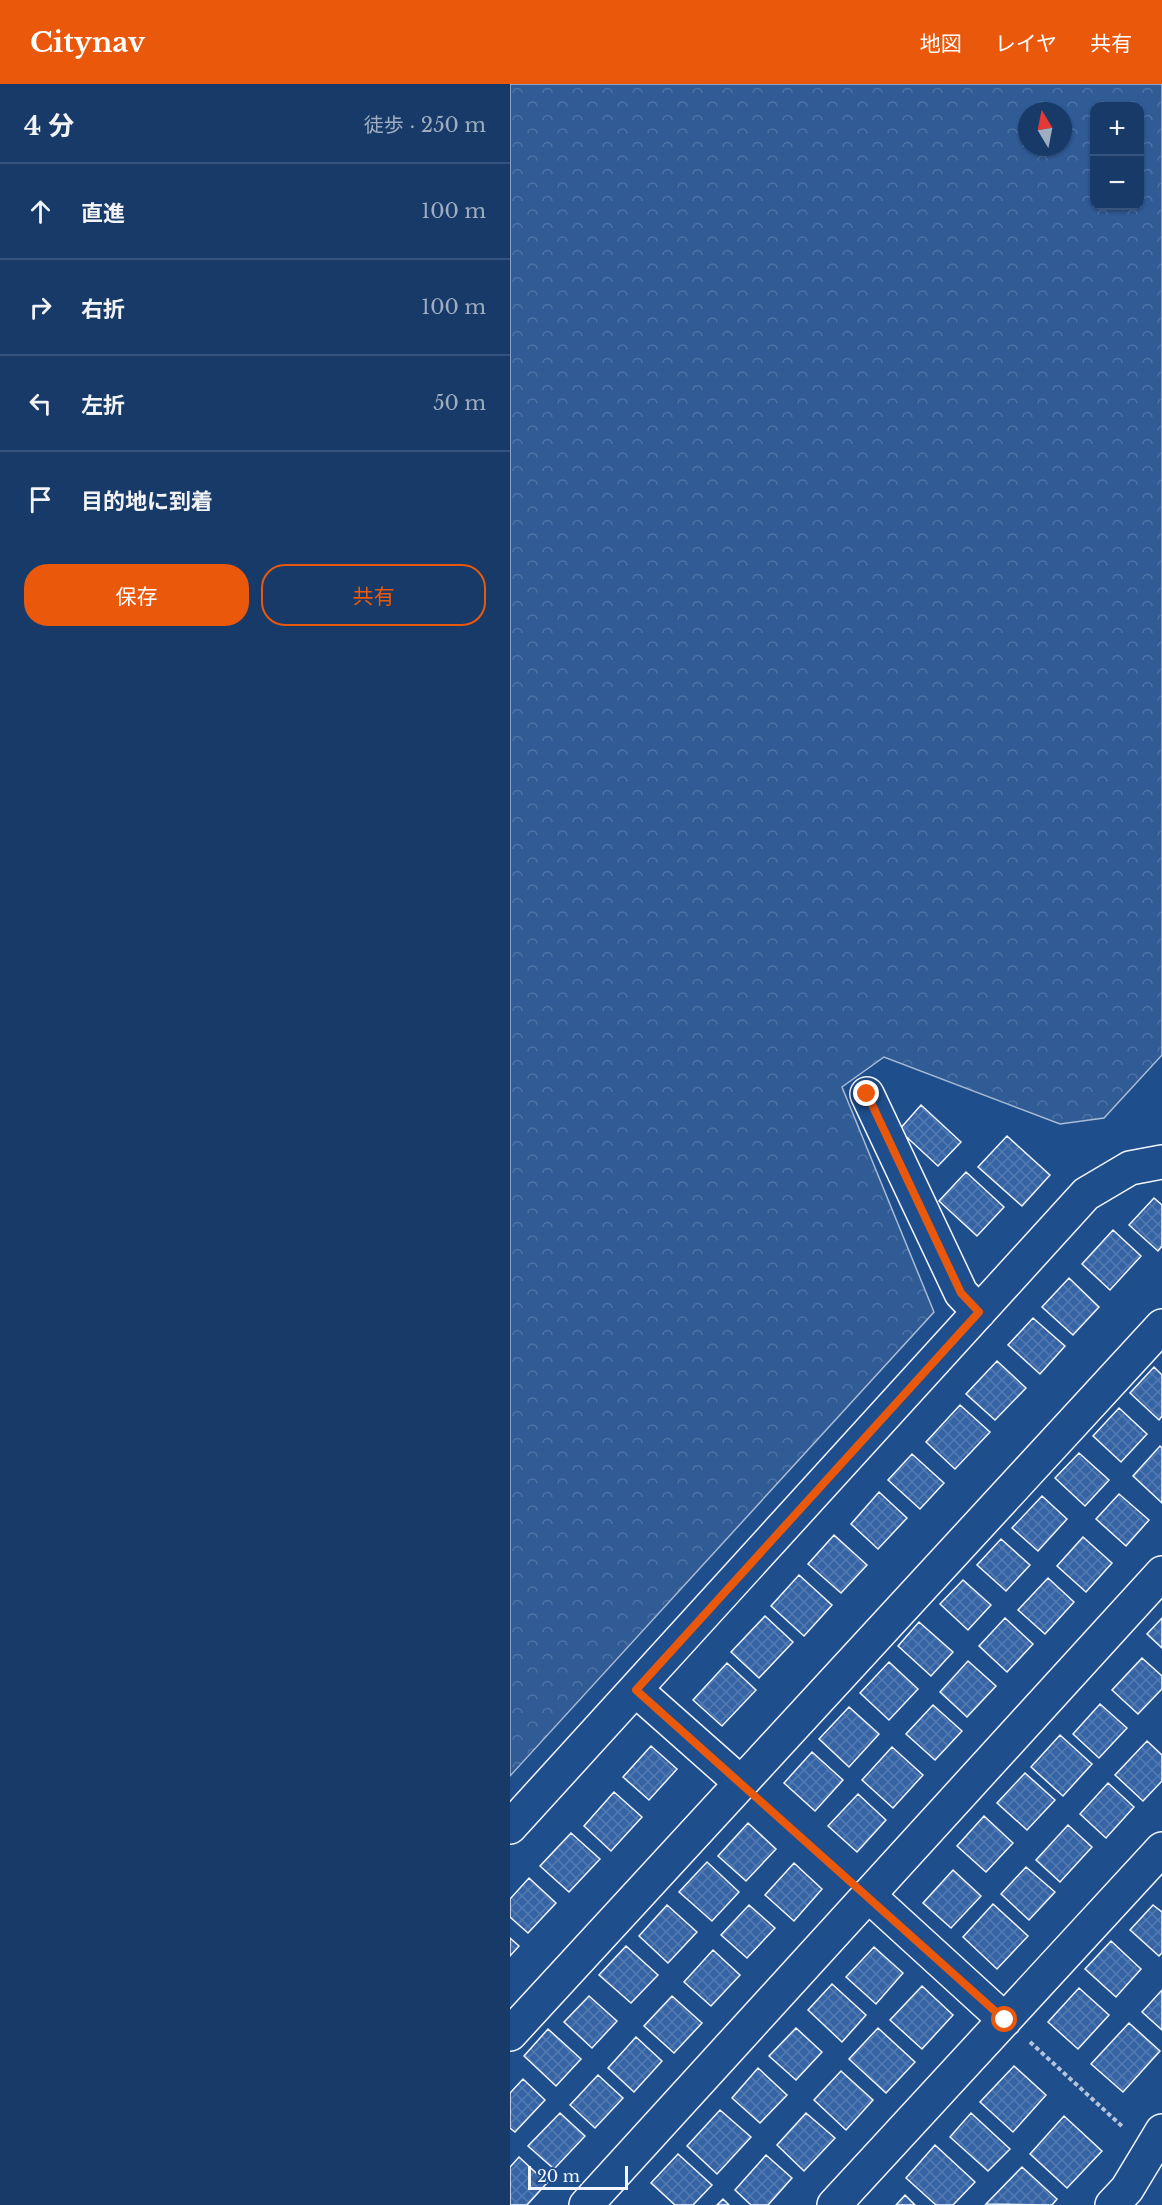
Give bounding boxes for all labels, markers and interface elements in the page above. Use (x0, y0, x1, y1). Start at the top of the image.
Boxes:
text: Citynav (30, 25, 145, 60)
text: 地図 (920, 31, 962, 57)
text: レイヤ (995, 31, 1057, 57)
text: 共有 (1090, 31, 1132, 57)
north arrow (1018, 102, 1072, 156)
map controls (1090, 102, 1144, 210)
button: + (1090, 102, 1144, 156)
text: 4 分 (24, 110, 74, 142)
text: 徒歩 · 250 m (364, 113, 486, 137)
button: − (1090, 156, 1144, 210)
icon: ahead (24, 195, 57, 228)
text: 100 m (421, 199, 486, 223)
text: 直進 (81, 200, 125, 227)
icon: right (24, 291, 57, 324)
text: 100 m (421, 295, 486, 319)
text: 右折 (81, 296, 125, 323)
icon: left (24, 387, 57, 420)
text: 50 m (433, 391, 486, 415)
text: 左折 (81, 392, 125, 419)
icon: arrive (24, 483, 57, 516)
text: 目的地に到着 (81, 488, 213, 515)
button: 保存 (24, 564, 249, 626)
button: 共有 (261, 564, 486, 626)
route end (853, 1080, 879, 1106)
route start (991, 2006, 1017, 2032)
scale bar (528, 2163, 628, 2190)
text: 20 m (537, 2166, 580, 2186)

